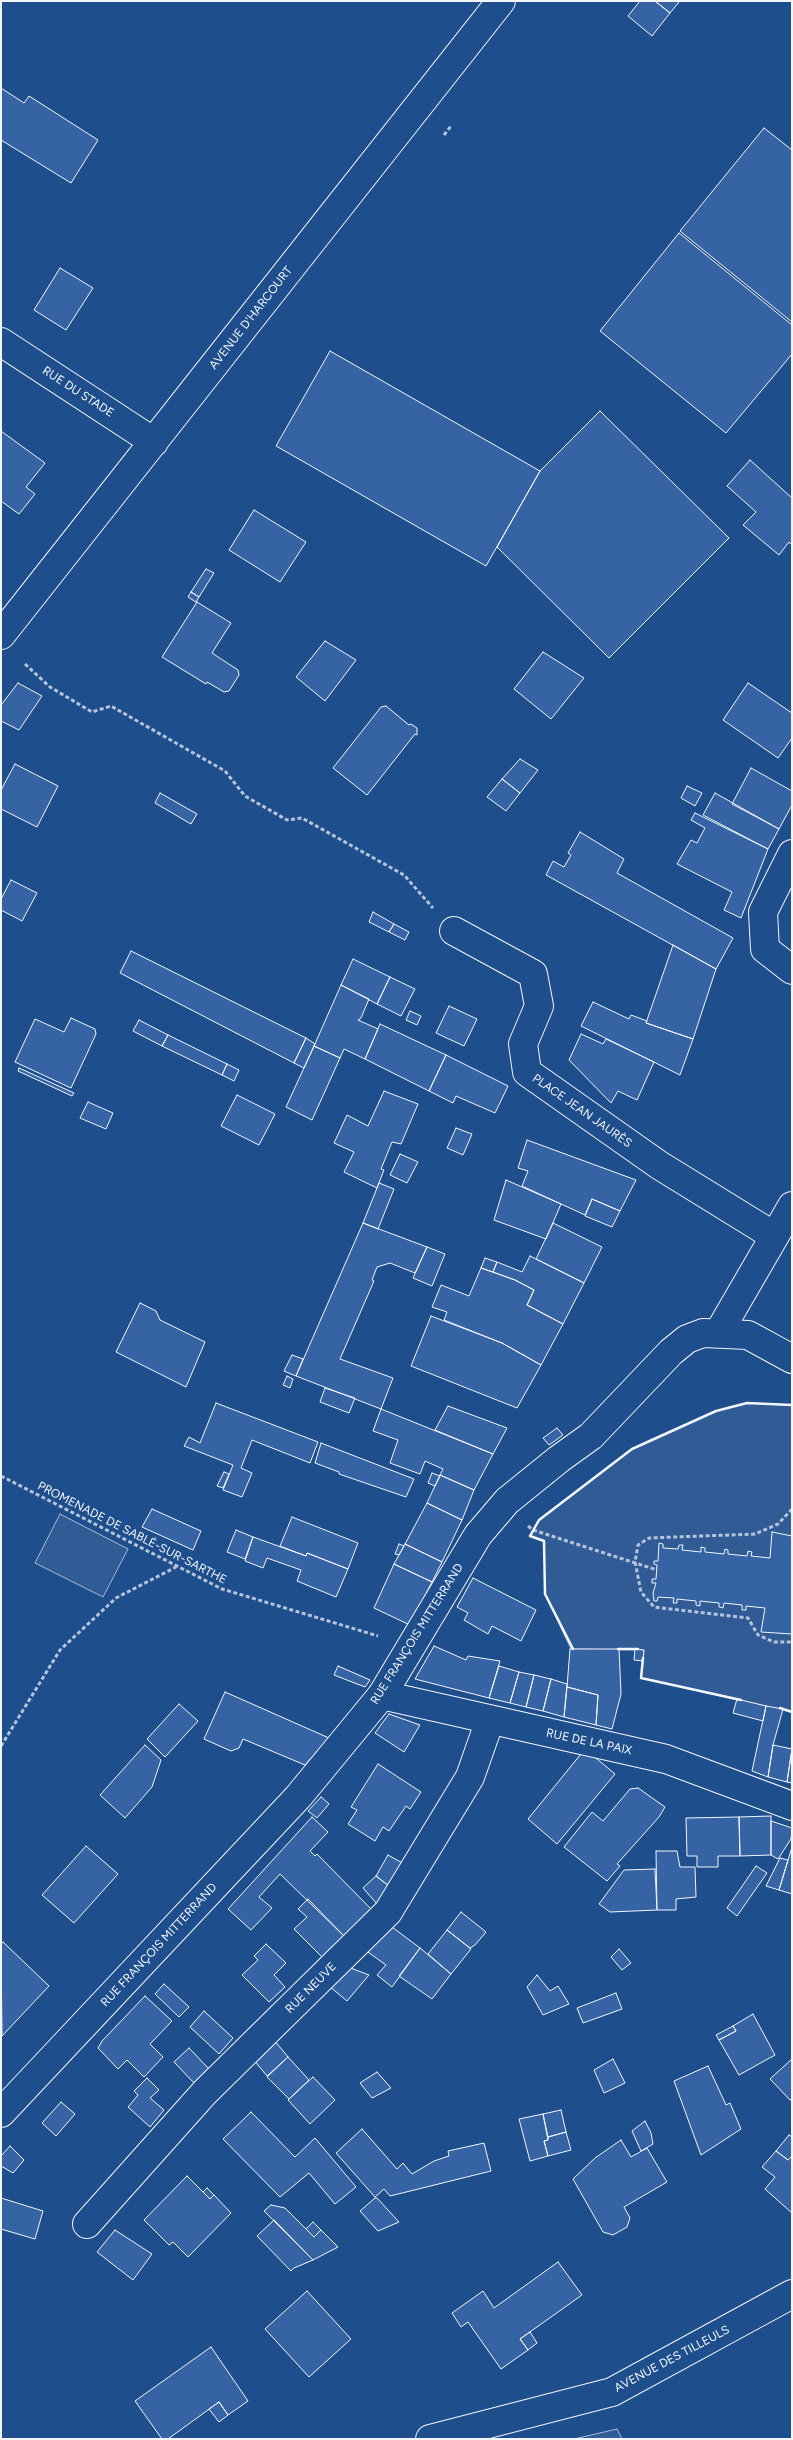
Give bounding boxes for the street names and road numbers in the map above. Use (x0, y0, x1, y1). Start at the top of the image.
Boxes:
street label: AVENUE D'HARCOURT (206, 264, 296, 372)
street label: RUE DU STADE (40, 364, 116, 420)
street label: PLACE JEAN JAURÈS (529, 1071, 635, 1151)
street label: PROMENADE DE SABLÉ-SUR-SARTHE (35, 1479, 229, 1587)
street label: RUE FRANÇOIS MITTERRAND (368, 1561, 466, 1707)
street label: RUE DE LA PAIX (545, 1726, 633, 1758)
street label: RUE FRANÇOIS MITTERRAND (98, 1880, 220, 2010)
street label: RUE NEUVE (282, 1959, 340, 2017)
street label: AVENUE DES TILLEULS (612, 2323, 732, 2395)

